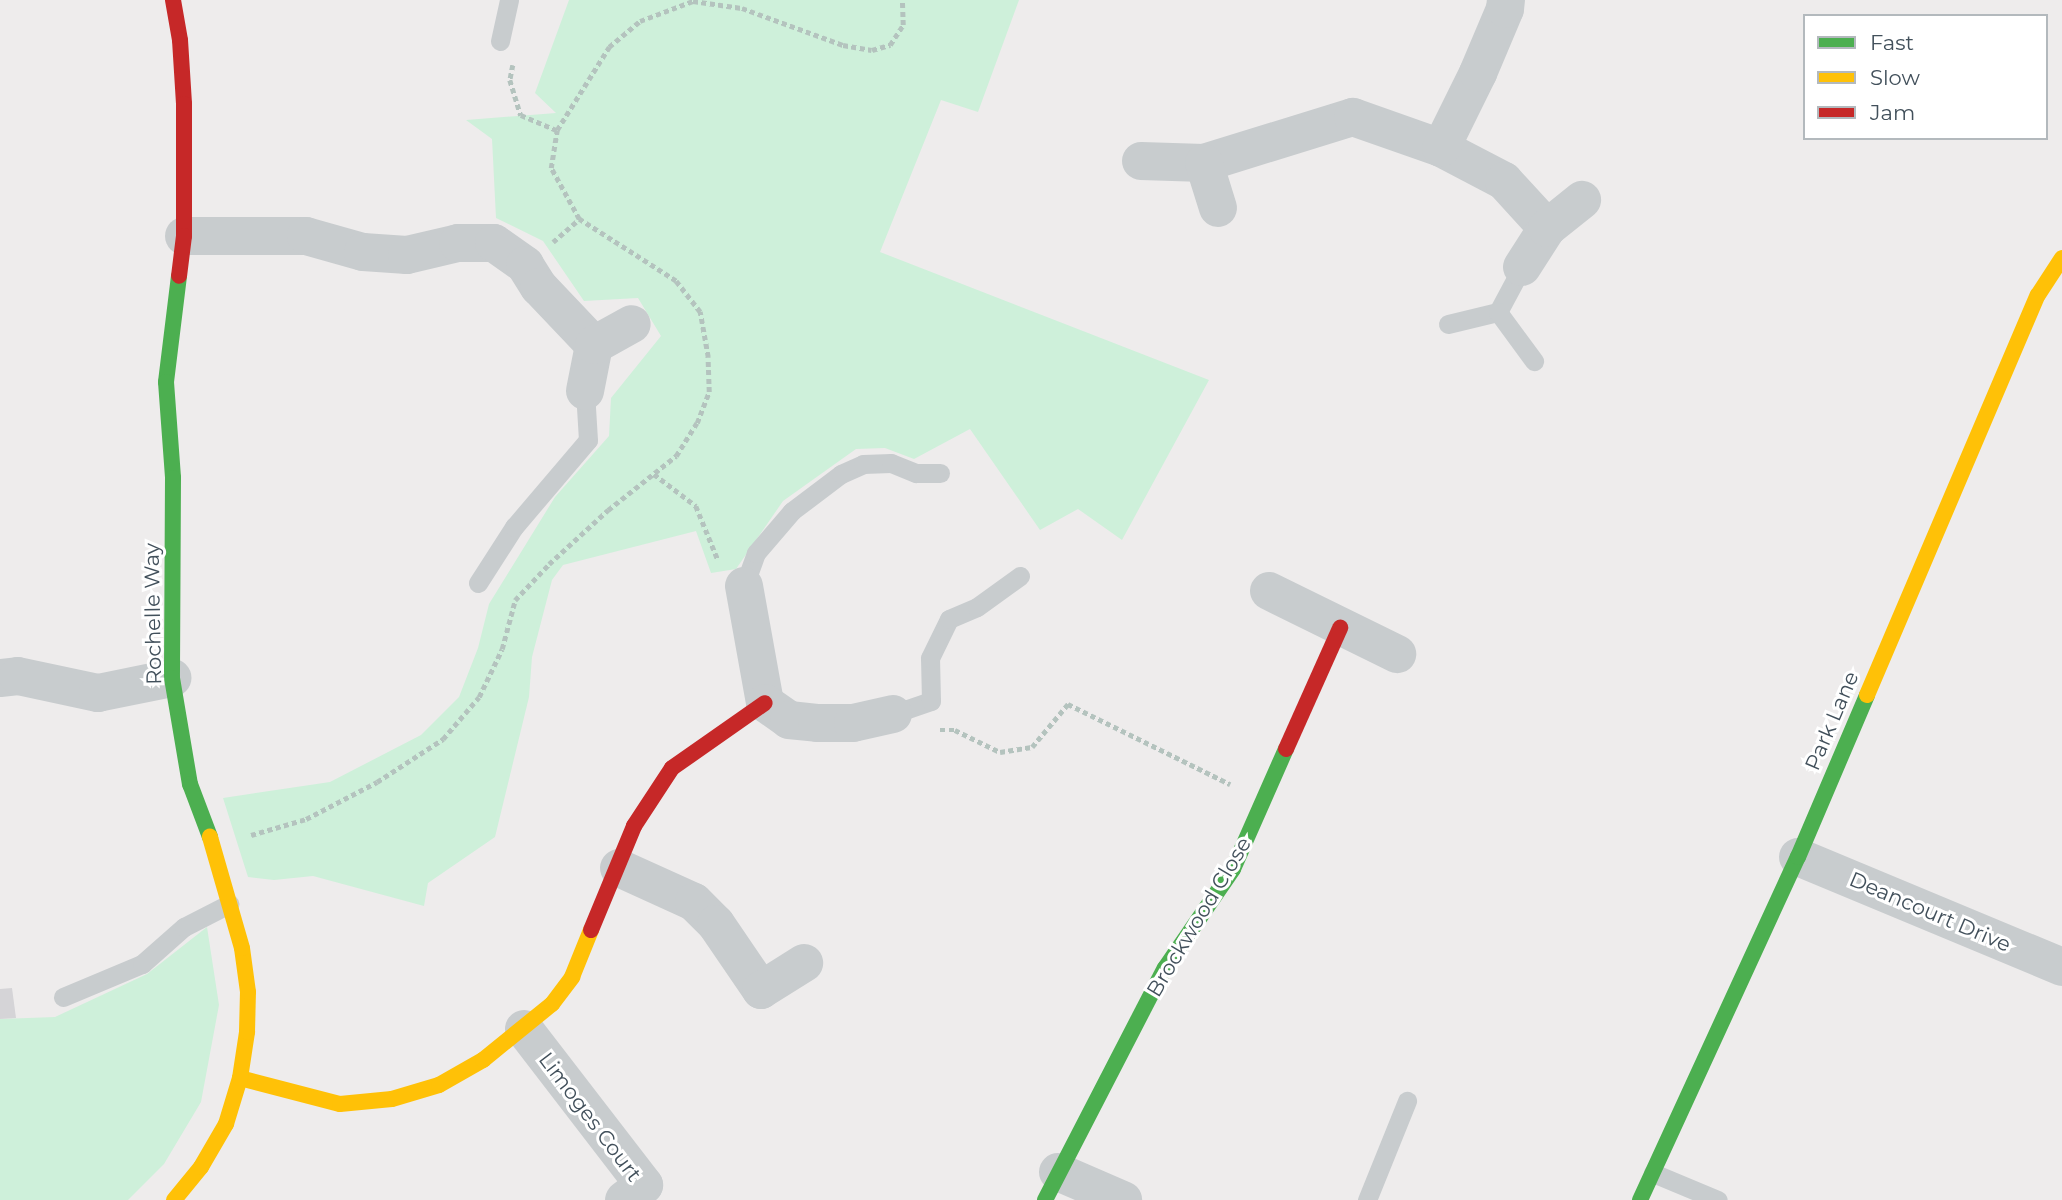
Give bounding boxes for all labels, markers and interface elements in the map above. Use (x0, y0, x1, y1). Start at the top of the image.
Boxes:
legend (1803, 14, 2048, 140)
text: Fast (1870, 30, 1914, 55)
text: Slow (1870, 65, 1920, 90)
text: Jam (1870, 100, 1915, 125)
street label: Rochelle Way (139, 543, 167, 685)
street label: Park Lane (1800, 668, 1864, 774)
street label: Brockwood Close (1141, 833, 1257, 1001)
street label: Deancourt Drive (1845, 867, 2015, 957)
street label: Limoges Court (533, 1047, 647, 1187)

